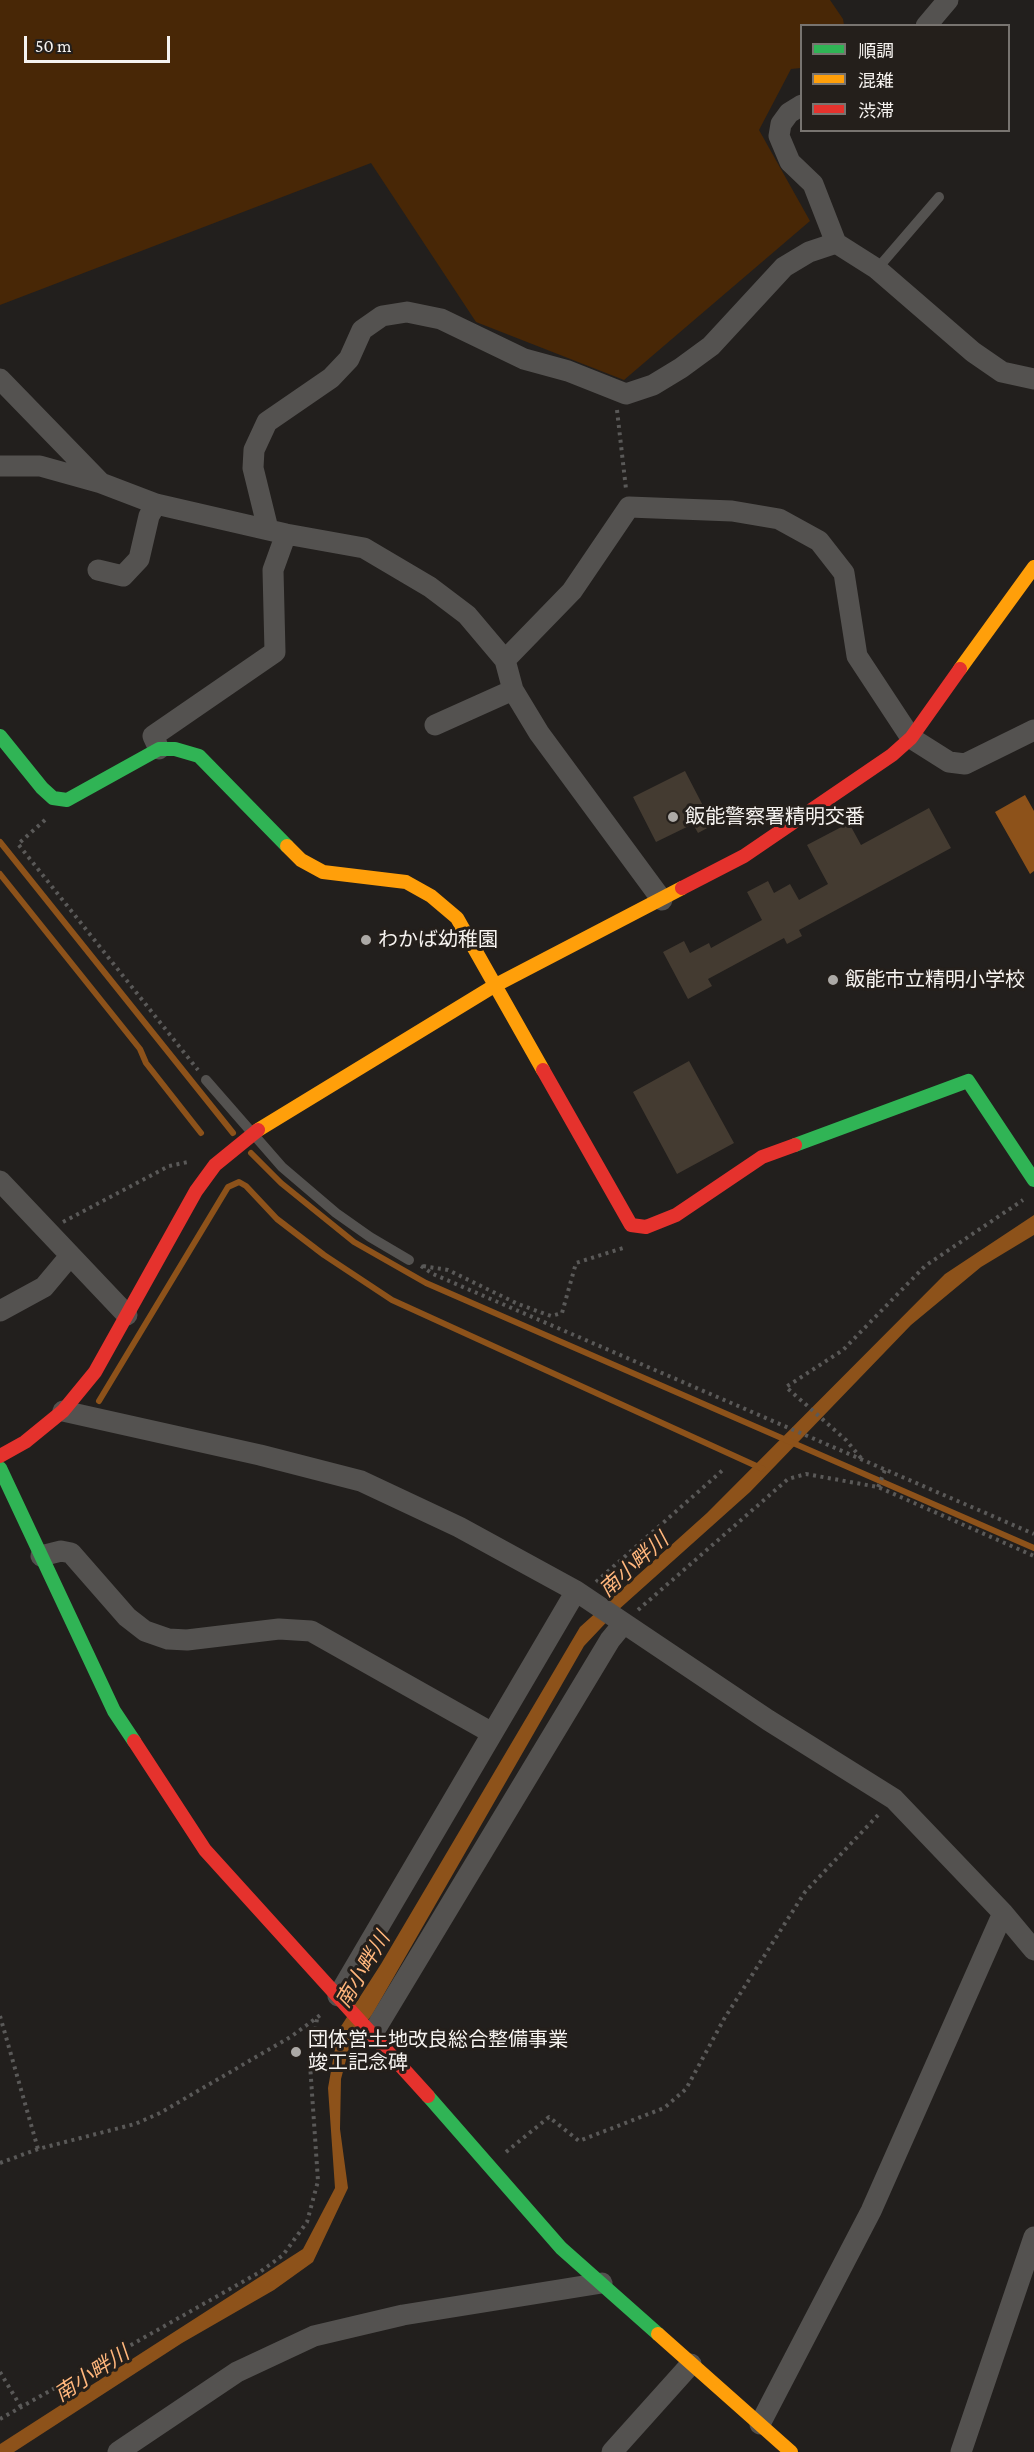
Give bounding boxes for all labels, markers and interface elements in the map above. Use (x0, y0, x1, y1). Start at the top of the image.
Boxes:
scale bar (27, 24, 172, 62)
legend (800, 24, 1010, 132)
text: 50 m (35, 36, 72, 56)
text: 順調 (858, 41, 894, 61)
text: 混雑 (858, 71, 894, 91)
text: 渋滞 (858, 101, 894, 121)
place label: 飯能警察署精明交番 (685, 805, 865, 829)
marker: 飯能警察署精明交番 (666, 810, 680, 824)
place label: わかば幼稚園 (378, 928, 498, 952)
marker: わかば幼稚園 (359, 933, 373, 947)
place label: 飯能市立精明小学校 (845, 968, 1025, 992)
marker: 飯能市立精明小学校 (826, 973, 840, 987)
water label: 南小畔川 (594, 1528, 674, 1602)
water label: 南小畔川 (331, 1928, 395, 2012)
place label: 団体営土地改良総合整備事業 竣工記念碑 (308, 2028, 568, 2075)
marker: 団体営土地改良総合整備事業 竣工記念碑 (289, 2045, 303, 2059)
water label: 南小畔川 (50, 2341, 134, 2407)

